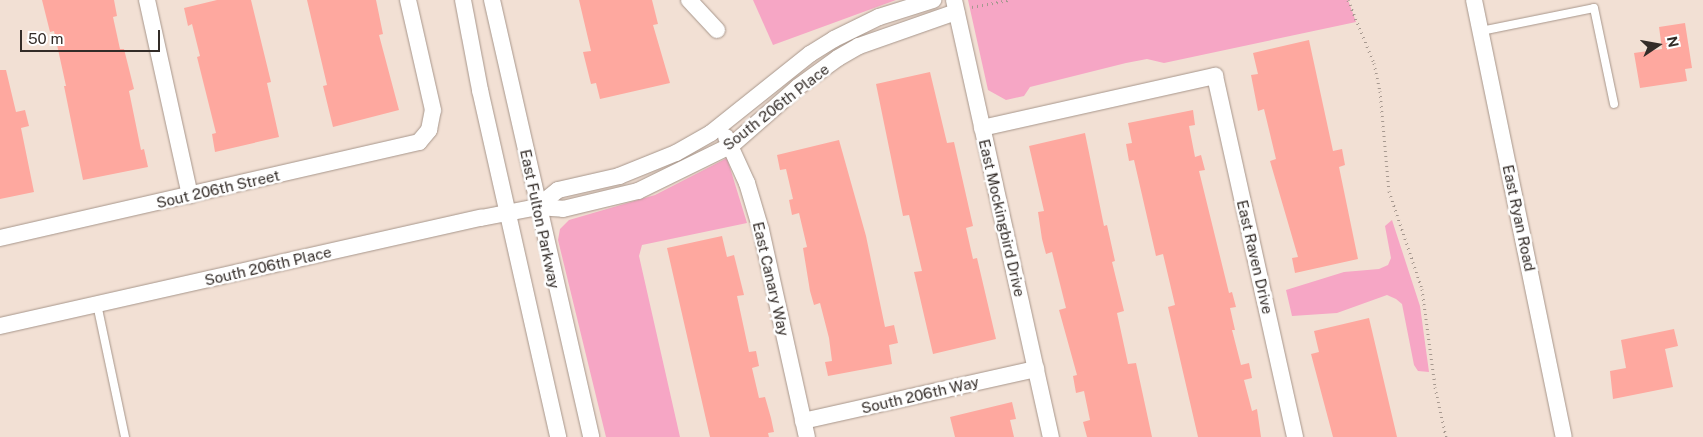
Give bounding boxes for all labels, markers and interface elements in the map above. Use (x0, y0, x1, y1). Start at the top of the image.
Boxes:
scale bar (22, 20, 162, 52)
north arrow (1633, 20, 1683, 70)
text: 50 m (28, 30, 63, 47)
text: N (1664, 35, 1682, 49)
street label: South 206th Place (719, 60, 833, 154)
street label: East Mockingbird Drive (975, 137, 1029, 299)
street label: East Fulton Parkway (516, 148, 564, 290)
street label: East Ryan Road (1499, 163, 1539, 273)
street label: Sout 206th Street (155, 166, 281, 212)
street label: East Raven Drive (1233, 198, 1277, 316)
street label: East Canary Way (749, 220, 793, 338)
street label: South 206th Place (203, 243, 333, 289)
street label: South 206th Way (859, 373, 981, 417)

